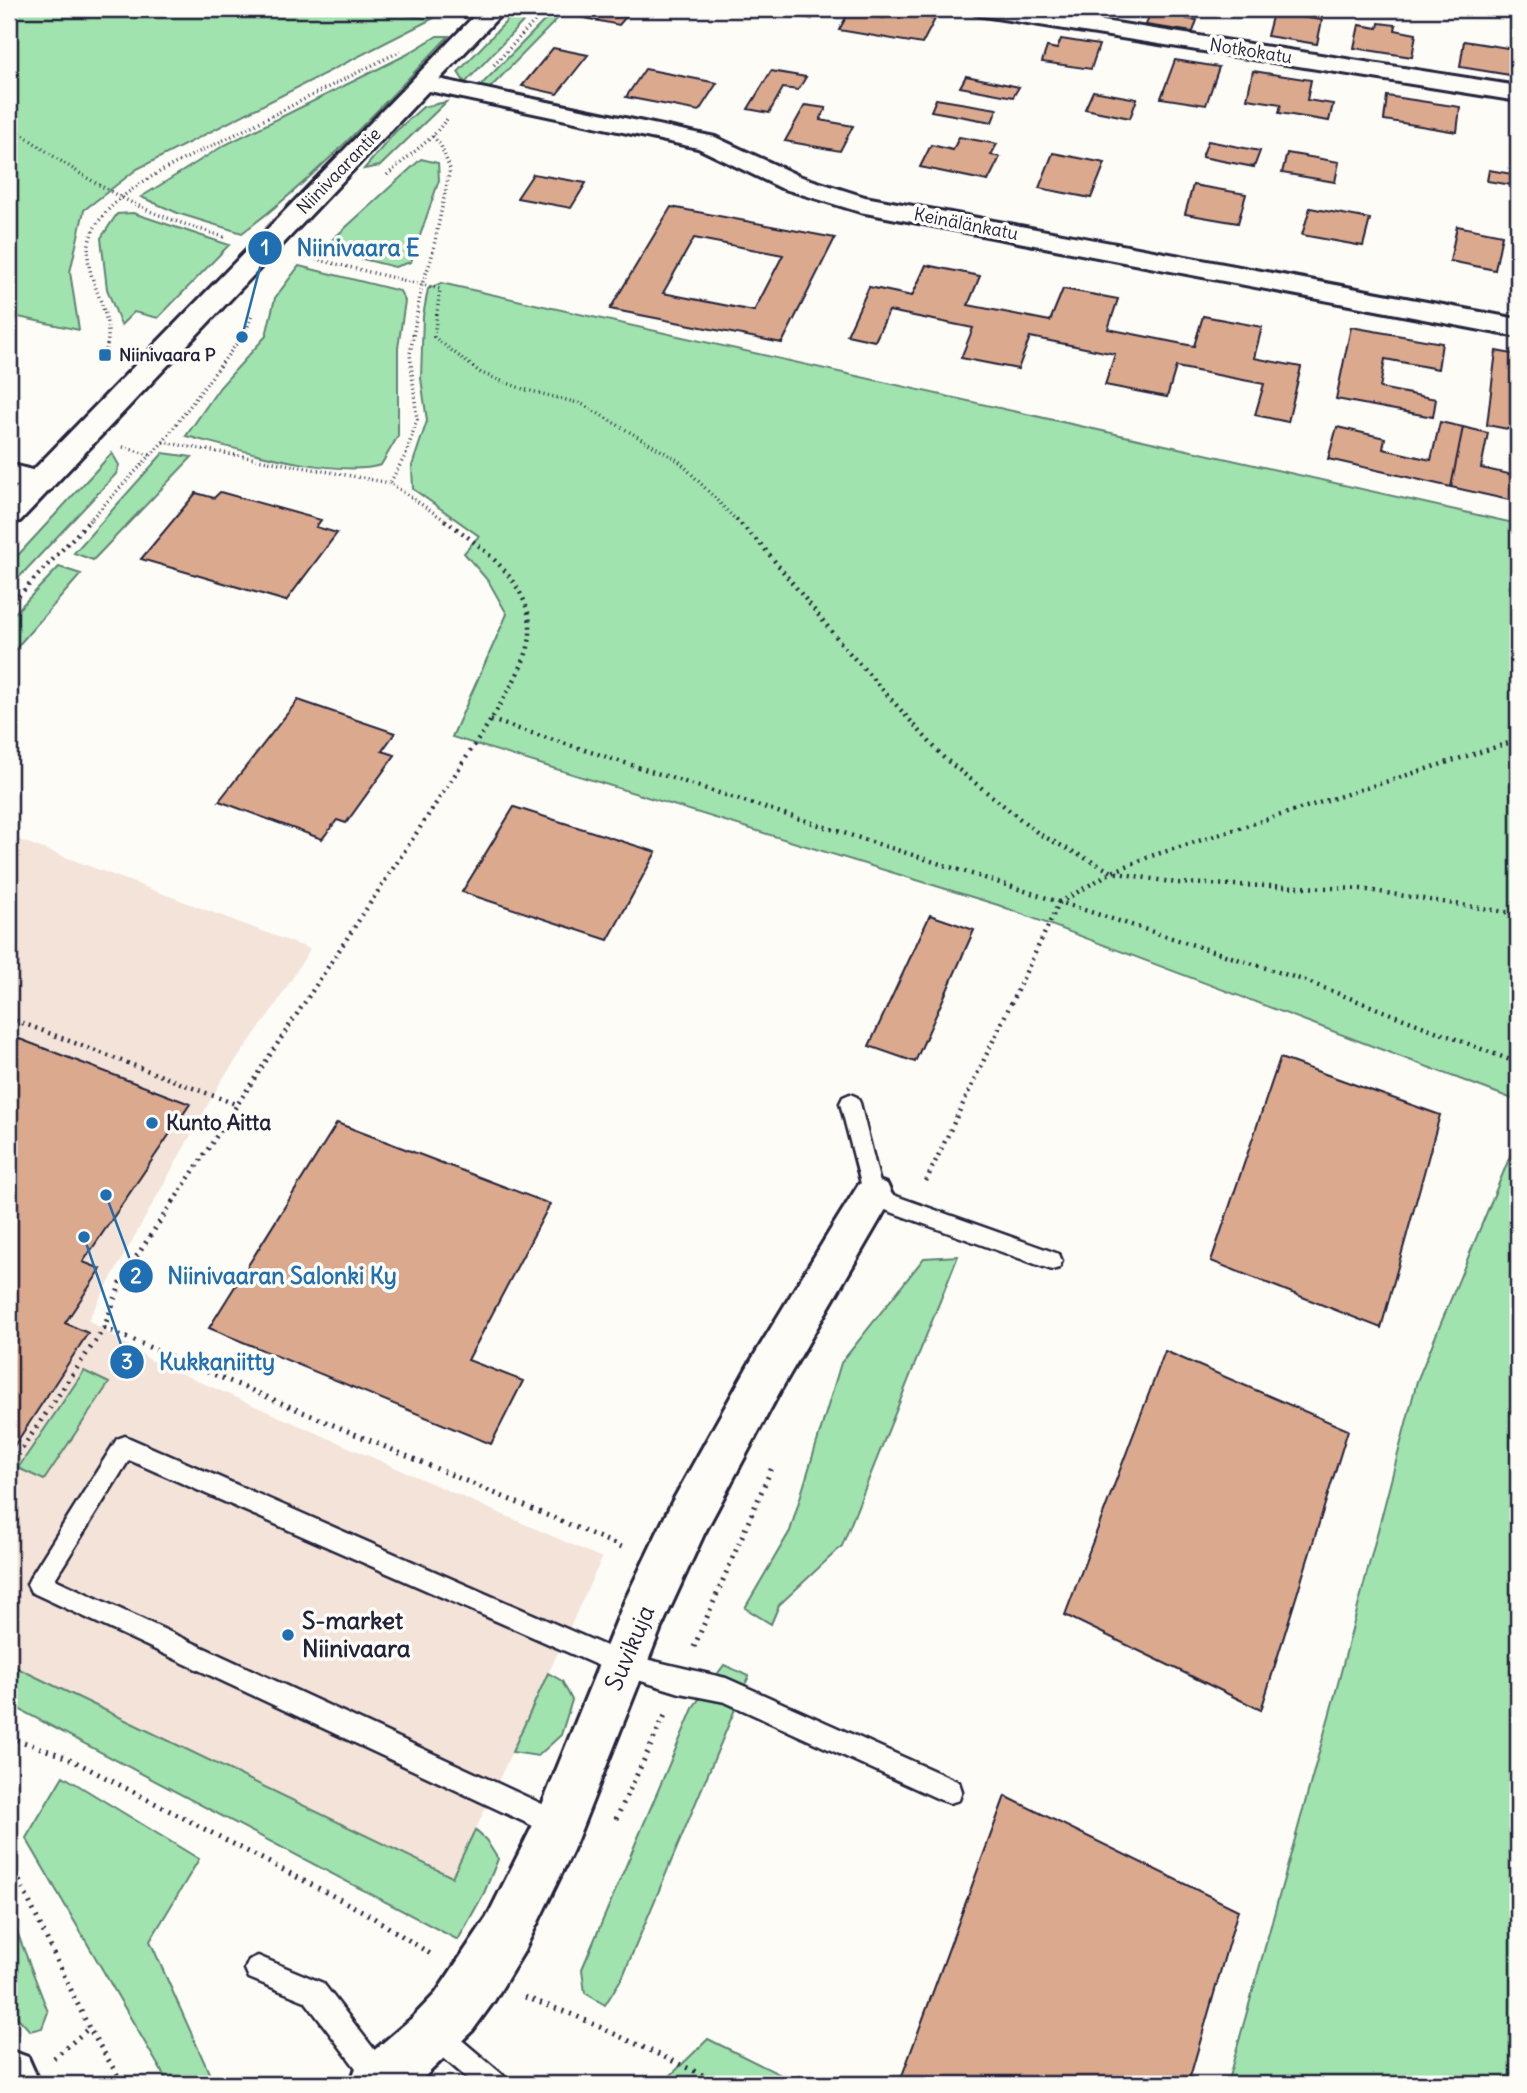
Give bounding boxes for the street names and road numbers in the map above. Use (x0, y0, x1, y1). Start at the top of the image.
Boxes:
street label: Notkokatu (1208, 33, 1294, 68)
street label: Niinivaarantie (292, 123, 386, 219)
street label: Keinälänkatu (912, 202, 1020, 245)
street label: Suvikuja (598, 1600, 660, 1695)

